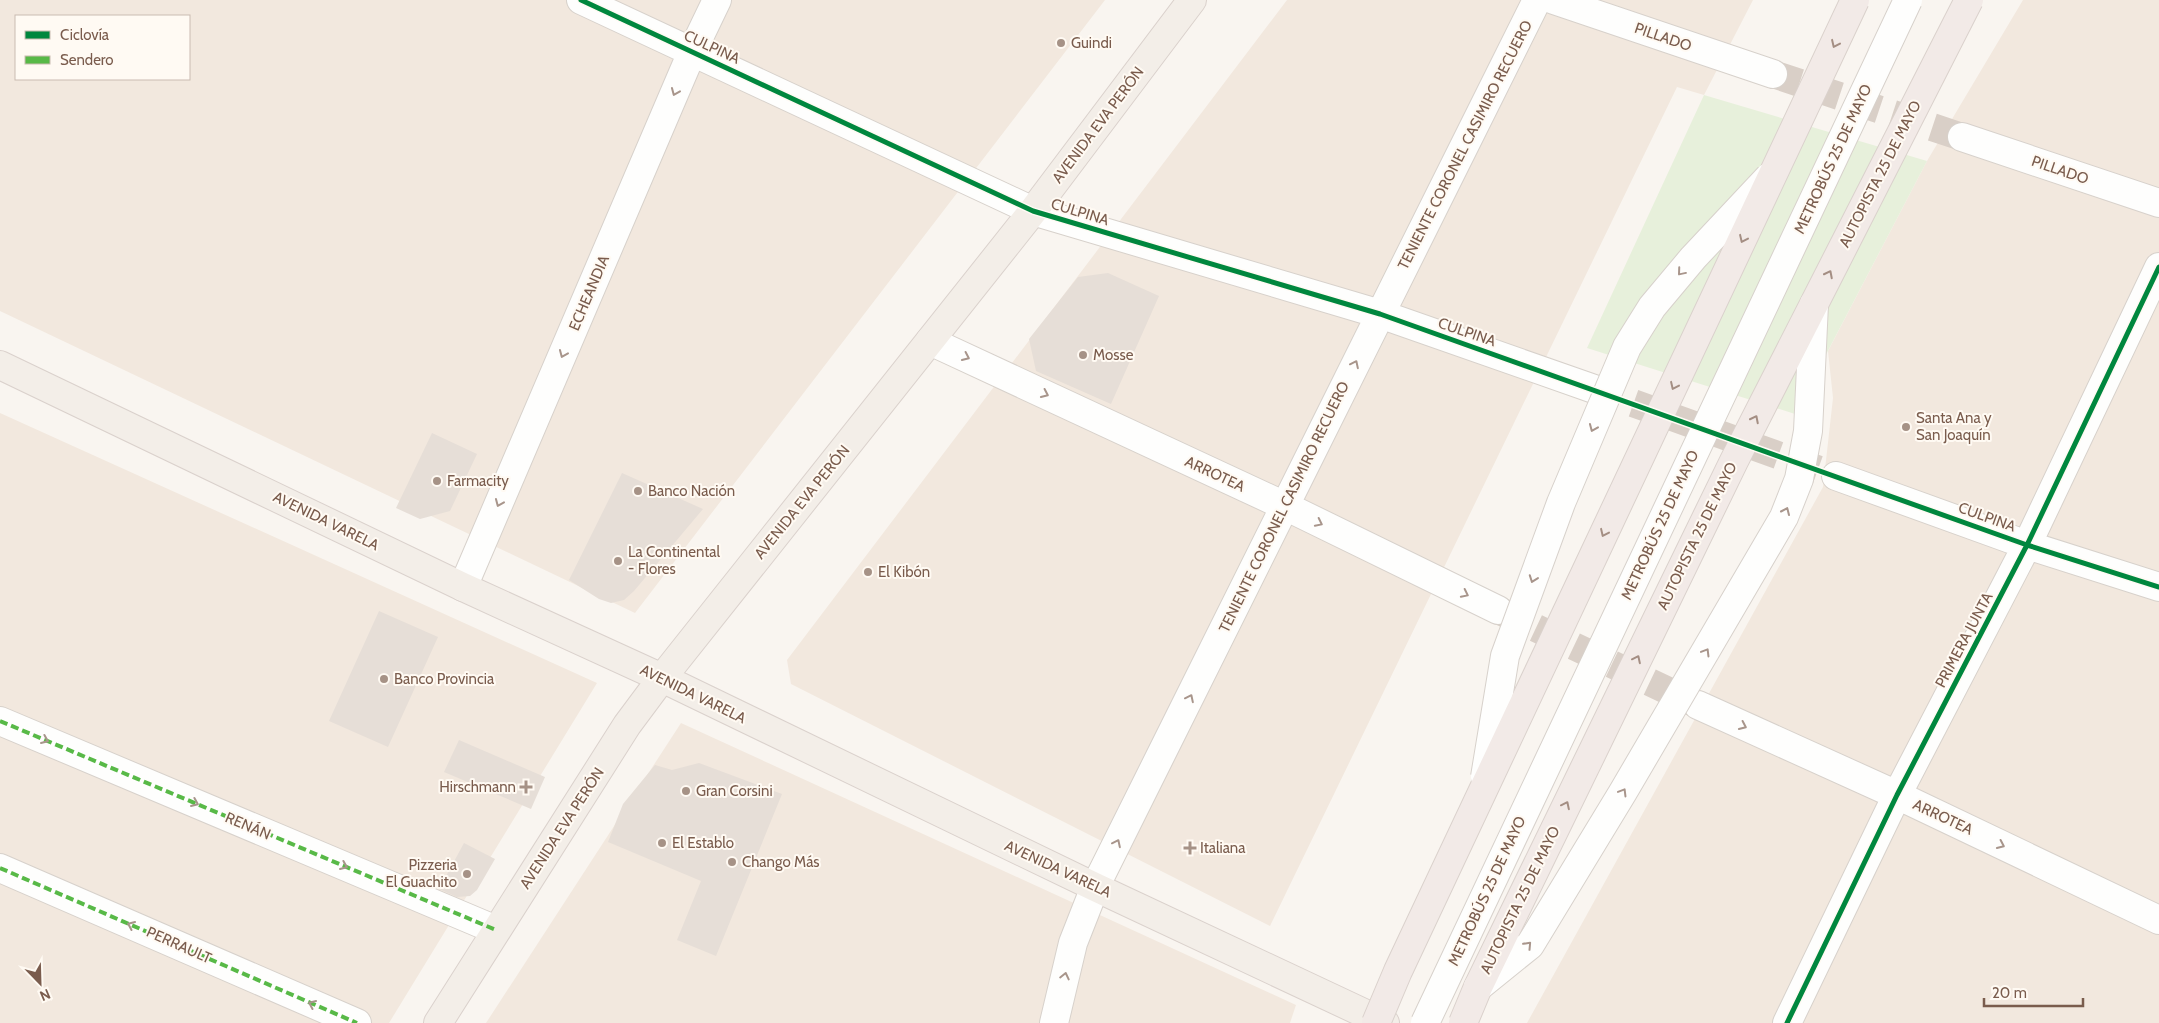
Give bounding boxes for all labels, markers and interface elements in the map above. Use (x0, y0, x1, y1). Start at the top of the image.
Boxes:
legend (15, 15, 190, 80)
street label: TENIENTE CORONEL CASIMIRO RECUERO (1394, 17, 1536, 273)
street label: PILLADO (1632, 19, 1694, 55)
text: Ciclovía (60, 26, 110, 44)
street label: CULPINA (681, 26, 744, 68)
place label: Guindi (1071, 34, 1112, 52)
marker: Guindi (1055, 37, 1067, 49)
one-way arrow (1830, 39, 1841, 48)
text: Sendero (60, 51, 114, 69)
street label: AVENIDA EVA PERÓN (1048, 63, 1148, 187)
street label: METROBÚS 25 DE MAYO (1789, 81, 1876, 237)
one-way arrow (671, 87, 682, 96)
street label: AUTOPISTA 25 DE MAYO (1835, 98, 1925, 250)
street label: PILLADO (2029, 152, 2091, 188)
street label: CULPINA (1049, 195, 1112, 230)
one-way arrow (1739, 233, 1749, 242)
street label: ECHEANDIA (565, 252, 613, 333)
one-way arrow (1679, 266, 1687, 275)
one-way arrow (1823, 270, 1833, 279)
street label: CULPINA (1436, 314, 1499, 350)
place label: Mosse (1093, 346, 1134, 364)
one-way arrow (558, 349, 569, 358)
marker: Mosse (1077, 349, 1089, 361)
one-way arrow (961, 351, 970, 361)
one-way arrow (1349, 360, 1359, 369)
street label: TENIENTE CORONEL CASIMIRO RECUERO (1215, 378, 1353, 636)
one-way arrow (1670, 380, 1680, 389)
one-way arrow (1040, 388, 1049, 398)
place label: Santa Ana y San Joaquín (1916, 409, 1992, 444)
one-way arrow (1749, 415, 1759, 424)
marker: Santa Ana y San Joaquín (1900, 421, 1912, 433)
one-way arrow (1588, 423, 1598, 431)
street label: AVENIDA EVA PERÓN (750, 441, 853, 562)
street label: METROBÚS 25 DE MAYO (1616, 447, 1703, 603)
street label: ARROTEA (1182, 452, 1249, 496)
street label: AUTOPISTA 25 DE MAYO (1653, 459, 1741, 613)
place label: Farmacity (447, 472, 509, 490)
marker: Farmacity (431, 475, 443, 487)
place label: Banco Nación (648, 482, 735, 500)
marker: Banco Nación (632, 485, 644, 497)
street label: AVENIDA VARELA (270, 488, 383, 555)
one-way arrow (494, 498, 505, 507)
street label: CULPINA (1956, 498, 2019, 536)
one-way arrow (1780, 507, 1790, 516)
one-way arrow (1314, 517, 1323, 527)
one-way arrow (1600, 528, 1611, 537)
place label: La Continental - Flores (628, 543, 720, 578)
marker: La Continental - Flores (612, 555, 624, 567)
place label: El Kibón (878, 563, 930, 581)
marker: El Kibón (862, 566, 874, 578)
one-way arrow (1529, 574, 1539, 582)
one-way arrow (1459, 588, 1468, 598)
street label: PRIMERA JUNTA (1931, 589, 1997, 691)
one-way arrow (1700, 649, 1710, 658)
one-way arrow (1631, 655, 1641, 664)
street label: AVENIDA VARELA (637, 661, 750, 728)
place label: Banco Provincia (394, 670, 495, 688)
marker: Banco Provincia (378, 673, 390, 685)
one-way arrow (1183, 694, 1193, 703)
one-way arrow (1738, 719, 1747, 730)
one-way arrow (40, 734, 49, 744)
street label: AVENIDA EVA PERÓN (515, 763, 608, 892)
place label: Hirschmann (439, 778, 516, 796)
marker: Hirschmann (520, 781, 532, 793)
place label: Gran Corsini (696, 782, 773, 800)
marker: Gran Corsini (680, 785, 692, 797)
one-way arrow (1617, 789, 1627, 798)
street label: ARROTEA (1910, 795, 1977, 839)
one-way arrow (190, 797, 199, 807)
one-way arrow (1560, 801, 1570, 810)
street label: RENÁN (223, 807, 274, 844)
street label: METROBÚS 25 DE MAYO (1443, 813, 1530, 969)
street label: AUTOPISTA 25 DE MAYO (1476, 823, 1564, 977)
place label: El Establo (672, 834, 734, 852)
street label: AVENIDA VARELA (1002, 836, 1115, 902)
marker: El Establo (656, 837, 668, 849)
one-way arrow (1111, 839, 1121, 848)
place label: Italiana (1200, 839, 1246, 857)
one-way arrow (1996, 839, 2005, 849)
marker: Italiana (1184, 842, 1196, 854)
place label: Chango Más (742, 853, 820, 871)
place label: Pizzeria El Guachito (385, 856, 458, 891)
marker: Chango Más (726, 856, 738, 868)
one-way arrow (340, 861, 348, 871)
marker: Pizzeria El Guachito (461, 868, 473, 880)
one-way arrow (127, 920, 136, 931)
street label: PERRAULT (144, 923, 214, 967)
one-way arrow (1523, 941, 1532, 950)
north arrow (15, 958, 65, 1008)
one-way arrow (1059, 971, 1070, 980)
scale bar (1984, 976, 2083, 1008)
text: 20 m (1992, 984, 2027, 1002)
text: N (37, 985, 53, 1005)
one-way arrow (309, 999, 317, 1009)

